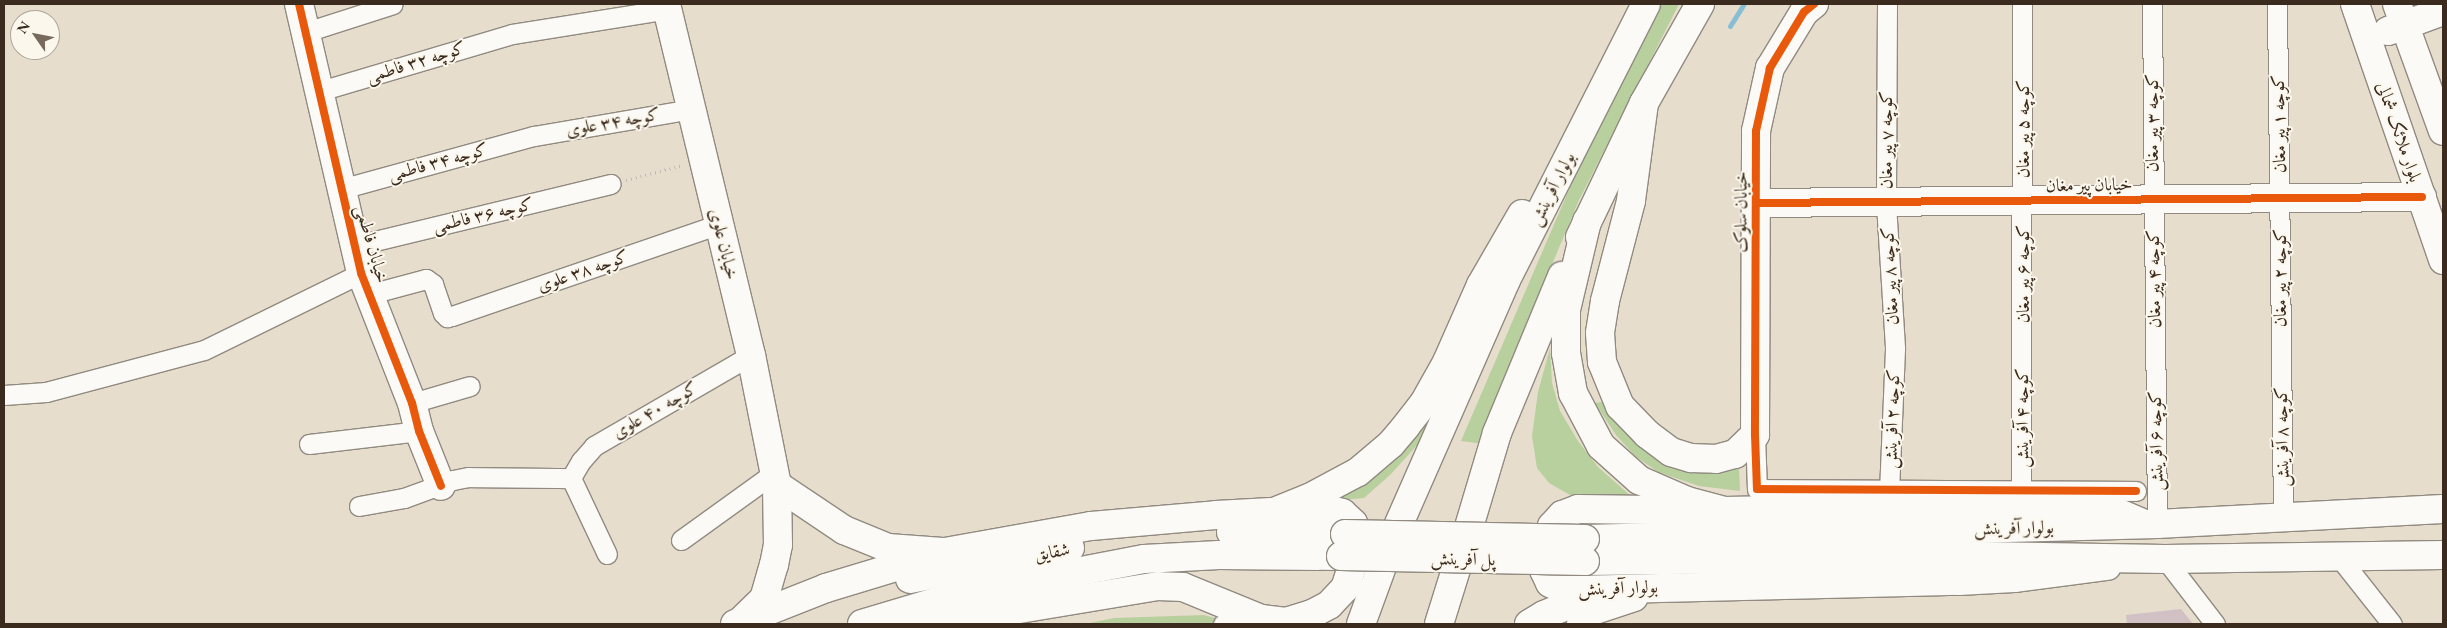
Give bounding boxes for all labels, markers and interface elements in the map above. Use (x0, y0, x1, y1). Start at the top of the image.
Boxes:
north arrow (10, 10, 60, 60)
text: N (13, 18, 34, 37)
street label: کوچه ۳۲ فاطمی (364, 37, 468, 87)
street label: کوچه ۳ پیر مغان (2141, 74, 2163, 172)
street label: کوچه ۱ پیر مغان (2267, 75, 2291, 173)
street label: بلوار ملائک شمالی (2372, 79, 2426, 185)
street label: کوچه ۵ پیر مغان (2012, 80, 2034, 178)
street label: کوچه ۷ پیر مغان (1875, 91, 1897, 189)
street label: کوچه ۳۴ علوی (564, 103, 662, 141)
street label: کوچه ۳۴ فاطمی (386, 138, 490, 186)
street label: بولوار آفرینش (1524, 148, 1580, 230)
street label: خیابان سلوک (1730, 171, 1752, 253)
street label: خیابان پیر مغان (2045, 173, 2133, 197)
street label: کوچه ۳۶ فاطمی (431, 193, 535, 237)
street label: خیابان فاطمی (351, 202, 393, 286)
street label: خیابان علوی (705, 206, 743, 282)
street label: کوچه ۶ پیر مغان (2012, 225, 2034, 323)
street label: کوچه ۸ پیر مغان (1877, 226, 1903, 326)
street label: کوچه ۲ پیر مغان (2269, 229, 2291, 327)
street label: کوچه ۴ پیر مغان (2142, 230, 2166, 328)
street label: کوچه ۳۸ علوی (535, 245, 631, 297)
street label: کوچه ۴ آفرینش (2011, 368, 2033, 468)
street label: کوچه ۲ آفرینش (1879, 369, 1905, 469)
street label: کوچه ۴۰ علوی (608, 377, 702, 443)
street label: کوچه ۸ آفرینش (2270, 387, 2294, 487)
street label: کوچه ۶ آفرینش (2144, 391, 2168, 491)
street label: بولوار آفرینش (1974, 517, 2054, 539)
street label: شقایق (1033, 538, 1071, 566)
street label: پل آفرینش (1430, 548, 1496, 570)
street label: بولوار آفرینش (1578, 576, 1658, 600)

